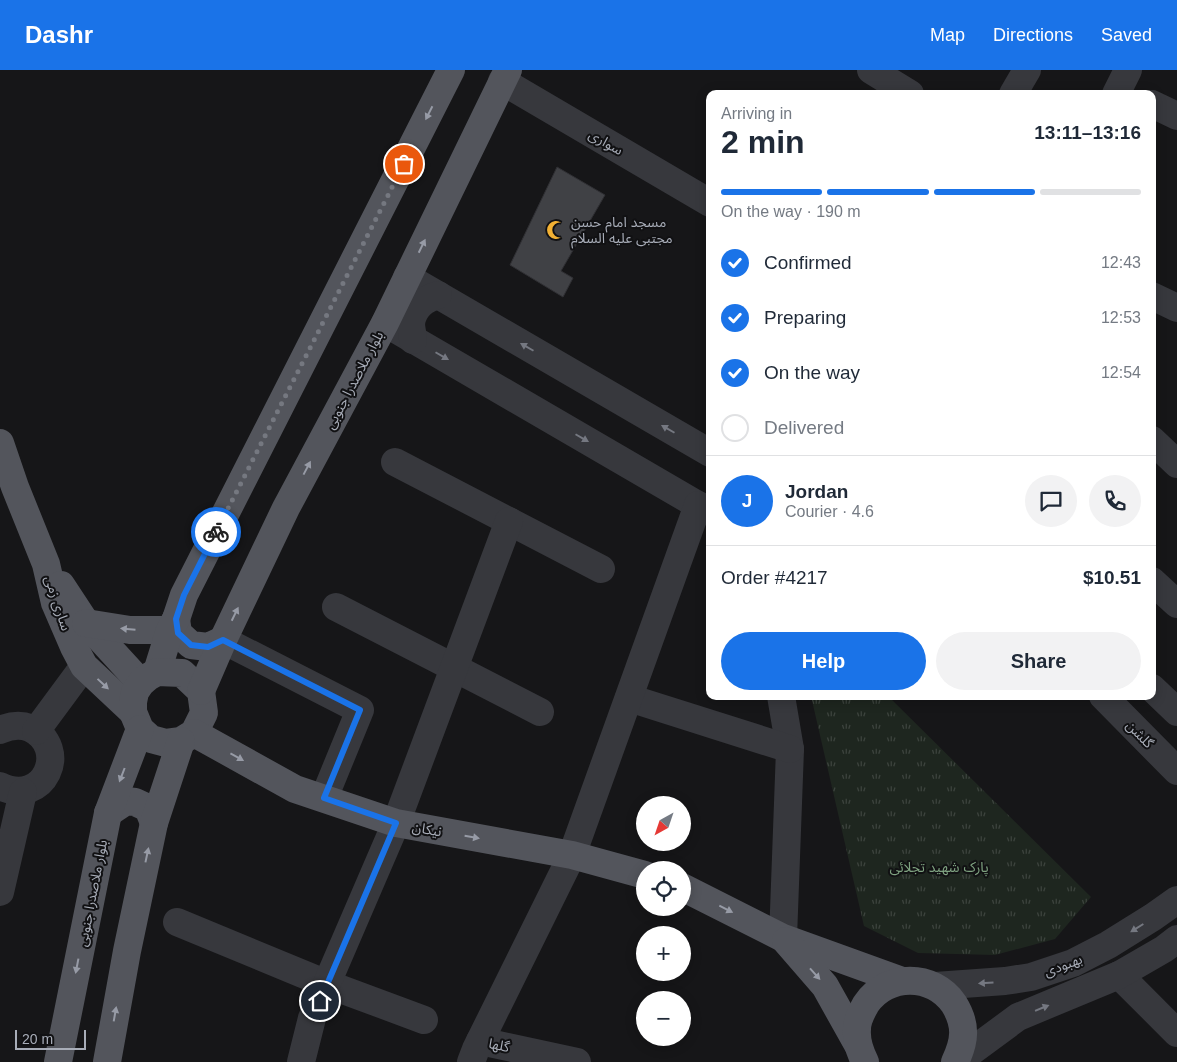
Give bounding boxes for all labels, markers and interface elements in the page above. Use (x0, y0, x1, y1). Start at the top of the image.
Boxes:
text: Dashr (25, 21, 93, 48)
text: Map (930, 25, 965, 45)
text: Directions (993, 25, 1073, 45)
text: Saved (1101, 25, 1152, 45)
text: Arriving in (721, 105, 792, 122)
one-way arrow (425, 106, 433, 121)
text: 13:11–13:16 (1034, 122, 1141, 143)
text: 2 min (721, 124, 805, 160)
street label: سواری (586, 126, 626, 159)
pin (383, 143, 425, 185)
icon: bag (390, 150, 418, 178)
text: On the way · 190 m (721, 203, 861, 220)
place label: مسجد امام حسن مجتبی علیه السلام (571, 214, 673, 249)
mosque icon: مسجد امام حسن مجتبی علیه السلام (545, 219, 567, 241)
one-way arrow (418, 239, 426, 253)
icon: check (721, 249, 749, 277)
text: Confirmed (764, 252, 852, 273)
text: 12:43 (1101, 254, 1141, 271)
icon: check (721, 304, 749, 332)
text: Preparing (764, 307, 846, 328)
text: 12:53 (1101, 309, 1141, 326)
street label: بلوار ملاصدرا جنوبی (321, 328, 388, 432)
one-way arrow (521, 343, 534, 352)
one-way arrow (435, 352, 448, 361)
icon: check (721, 359, 749, 387)
text: On the way (764, 362, 860, 383)
text: 12:54 (1101, 364, 1141, 381)
text: Delivered (764, 417, 844, 438)
one-way arrow (661, 424, 674, 433)
one-way arrow (575, 434, 590, 442)
one-way arrow (303, 461, 311, 476)
button: chat (1025, 475, 1077, 527)
button: phone (1089, 475, 1141, 527)
text: Jordan (785, 481, 848, 502)
text: J (742, 490, 752, 511)
text: Courier · 4.6 (785, 503, 874, 520)
courier (191, 507, 241, 557)
icon: bike (202, 518, 230, 546)
text: Order #4217 (721, 567, 828, 588)
text: $10.51 (1083, 567, 1141, 588)
street label: ساری زمی (41, 573, 74, 633)
one-way arrow (232, 607, 240, 621)
one-way arrow (120, 625, 136, 633)
button: Help (721, 632, 926, 690)
button: Share (936, 632, 1141, 690)
one-way arrow (96, 678, 108, 690)
street label: گلشن (1122, 717, 1157, 752)
one-way arrow (230, 752, 243, 761)
one-way arrow (118, 768, 126, 782)
north arrow (636, 796, 691, 851)
map controls (636, 796, 691, 1046)
street label: نیکان (411, 819, 443, 840)
one-way arrow (464, 833, 480, 841)
street label: بلوار ملاصدرا جنوبی (74, 838, 111, 948)
one-way arrow (143, 847, 151, 862)
park label: پارک شهید تجلائی (889, 859, 989, 877)
button: locate (636, 861, 691, 916)
one-way arrow (719, 905, 733, 913)
one-way arrow (1130, 923, 1143, 932)
button: + (636, 926, 691, 981)
street label: بهبودی (1042, 950, 1085, 980)
one-way arrow (72, 959, 80, 975)
one-way arrow (810, 968, 821, 981)
one-way arrow (978, 979, 994, 987)
pin (299, 980, 341, 1022)
icon: home (306, 987, 334, 1015)
button: − (636, 991, 691, 1046)
one-way arrow (1035, 1003, 1049, 1011)
one-way arrow (112, 1006, 120, 1022)
scale bar (15, 1027, 86, 1050)
text: 20 m (22, 1031, 53, 1047)
street label: گلها (487, 1035, 511, 1056)

